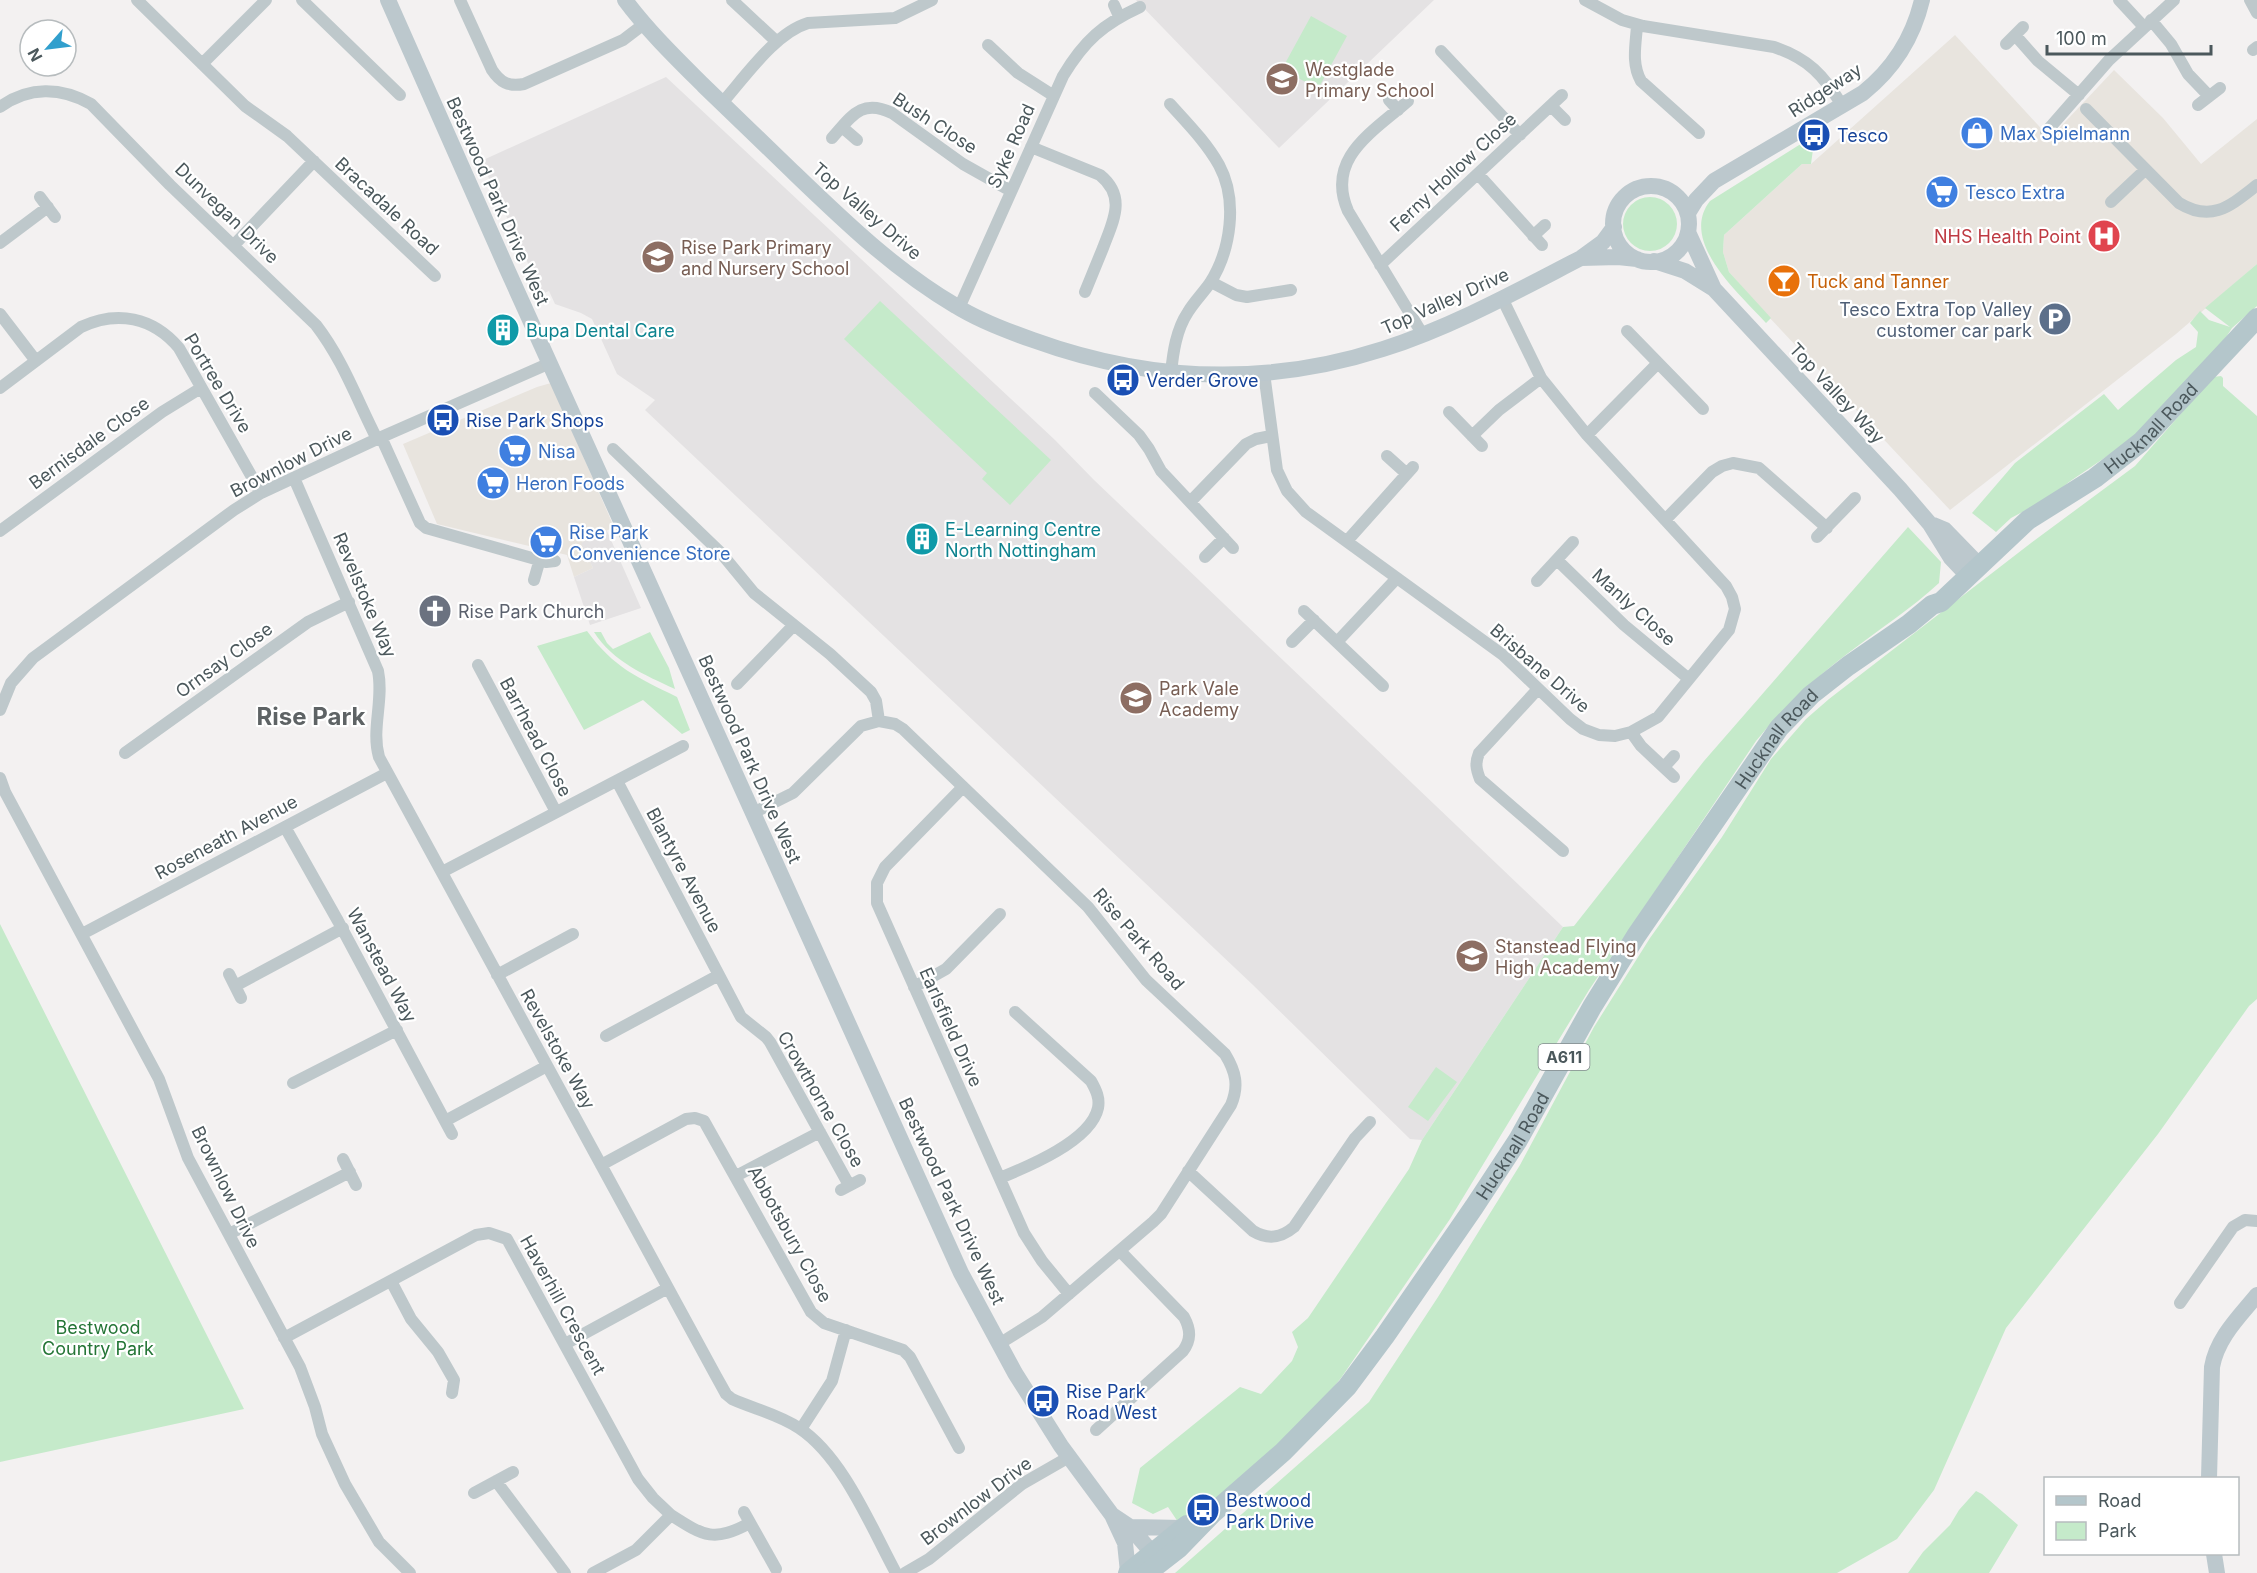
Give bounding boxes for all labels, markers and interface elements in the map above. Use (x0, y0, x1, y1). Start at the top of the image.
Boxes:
north arrow (18, 18, 78, 78)
scale bar (2047, 18, 2210, 56)
text: 100 m (2056, 28, 2107, 49)
text: N (23, 45, 46, 65)
place label: Westglade Primary School (1305, 59, 1434, 101)
street label: Ridgeway (1785, 59, 1865, 121)
school or university icon: Westglade Primary School (1264, 61, 1300, 97)
street label: Bush Close (889, 88, 981, 158)
street label: Bestwood Park Drive West (442, 93, 554, 309)
street label: Syke Road (983, 101, 1039, 191)
street label: Ferny Hollow Close (1386, 108, 1520, 236)
shop icon: Max Spielmann (1959, 115, 1995, 151)
bus stop icon: Tesco (1796, 117, 1832, 153)
place label: Max Spielmann (2000, 123, 2130, 144)
place label: Tesco (1837, 125, 1888, 146)
street label: Bracadale Road (331, 153, 443, 259)
street label: Dunvegan Drive (171, 158, 283, 268)
street label: Top Valley Drive (808, 158, 926, 264)
supermarket icon: Tesco Extra (1924, 174, 1960, 210)
place label: Tesco Extra (1965, 182, 2065, 203)
hospital icon: NHS Health Point (2086, 218, 2122, 254)
place label: NHS Health Point (1934, 226, 2081, 247)
place label: Rise Park Primary and Nursery School (681, 237, 849, 279)
school or university icon: Rise Park Primary and Nursery School (640, 239, 676, 275)
street label: Top Valley Drive (1378, 263, 1512, 339)
bar icon: Tuck and Tanner (1766, 263, 1802, 299)
place label: Tuck and Tanner (1807, 271, 1949, 292)
place label: Tesco Extra Top Valley customer car park (1839, 299, 2032, 341)
parking icon: Tesco Extra Top Valley customer car park (2037, 301, 2073, 337)
building icon: Bupa Dental Care (485, 312, 521, 348)
place label: Bupa Dental Care (526, 320, 675, 341)
street label: Portree Drive (180, 329, 256, 437)
street label: Top Valley Way (1785, 338, 1889, 448)
bus stop icon: Verder Grove (1105, 362, 1141, 398)
place label: Verder Grove (1146, 370, 1258, 391)
street label: Hucknall Road (2099, 378, 2202, 478)
street label: Bernisdale Close (25, 392, 153, 494)
bus stop icon: Rise Park Shops (425, 402, 461, 438)
place label: Rise Park Shops (466, 410, 604, 431)
street label: Brownlow Drive (227, 422, 355, 502)
supermarket icon: Nisa (497, 433, 533, 469)
place label: Nisa (538, 441, 576, 462)
supermarket icon: Heron Foods (475, 465, 511, 501)
place label: Heron Foods (516, 473, 625, 494)
place label: E-Learning Centre North Nottingham (945, 519, 1101, 561)
building icon: E-Learning Centre North Nottingham (904, 521, 940, 557)
place label: Rise Park Convenience Store (569, 522, 731, 564)
supermarket icon: Rise Park Convenience Store (528, 524, 564, 560)
street label: Revelstoke Way (329, 529, 401, 661)
street label: Manly Close (1588, 564, 1680, 650)
church icon: Rise Park Church (417, 593, 453, 629)
place label: Rise Park Church (458, 601, 604, 622)
street label: Ornsay Close (172, 618, 276, 702)
street label: Brisbane Drive (1486, 619, 1594, 717)
street label: Bestwood Park Drive West (694, 651, 806, 867)
street label: Barrhead Close (496, 674, 576, 800)
place label: Park Vale Academy (1159, 678, 1239, 720)
school or university icon: Park Vale Academy (1118, 680, 1154, 716)
street label: Hucknall Road (1730, 684, 1822, 793)
district label: Rise Park (257, 702, 366, 731)
street label: Roseneath Avenue (151, 791, 301, 883)
street label: Blantyre Avenue (642, 804, 726, 936)
street label: Rise Park Road (1089, 884, 1189, 994)
street label: Wanstead Way (343, 904, 421, 1026)
place label: Stanstead Flying High Academy (1495, 936, 1637, 978)
school or university icon: Stanstead Flying High Academy (1454, 938, 1490, 974)
street label: Earlsfield Drive (915, 964, 987, 1090)
street label: Revelstoke Way (516, 985, 600, 1113)
street label: Crowthorne Close (773, 1027, 869, 1171)
road number: A611 (1538, 1044, 1590, 1070)
street label: Hucknall Road (1471, 1088, 1553, 1203)
street label: Bestwood Park Drive West (895, 1094, 1009, 1308)
street label: Brownlow Drive (187, 1122, 265, 1252)
street label: Abbotsbury Close (744, 1162, 836, 1306)
street label: Haverhill Crescent (516, 1232, 610, 1379)
park label: Bestwood Country Park (42, 1317, 154, 1359)
place label: Rise Park Road West (1066, 1381, 1157, 1423)
bus stop icon: Rise Park Road West (1025, 1383, 1061, 1419)
street label: Brownlow Drive (916, 1452, 1036, 1550)
legend (2044, 1477, 2239, 1555)
place label: Bestwood Park Drive (1226, 1490, 1314, 1532)
text: Road (2098, 1490, 2141, 1511)
bus stop icon: Bestwood Park Drive (1185, 1492, 1221, 1528)
text: Park (2098, 1520, 2137, 1541)

